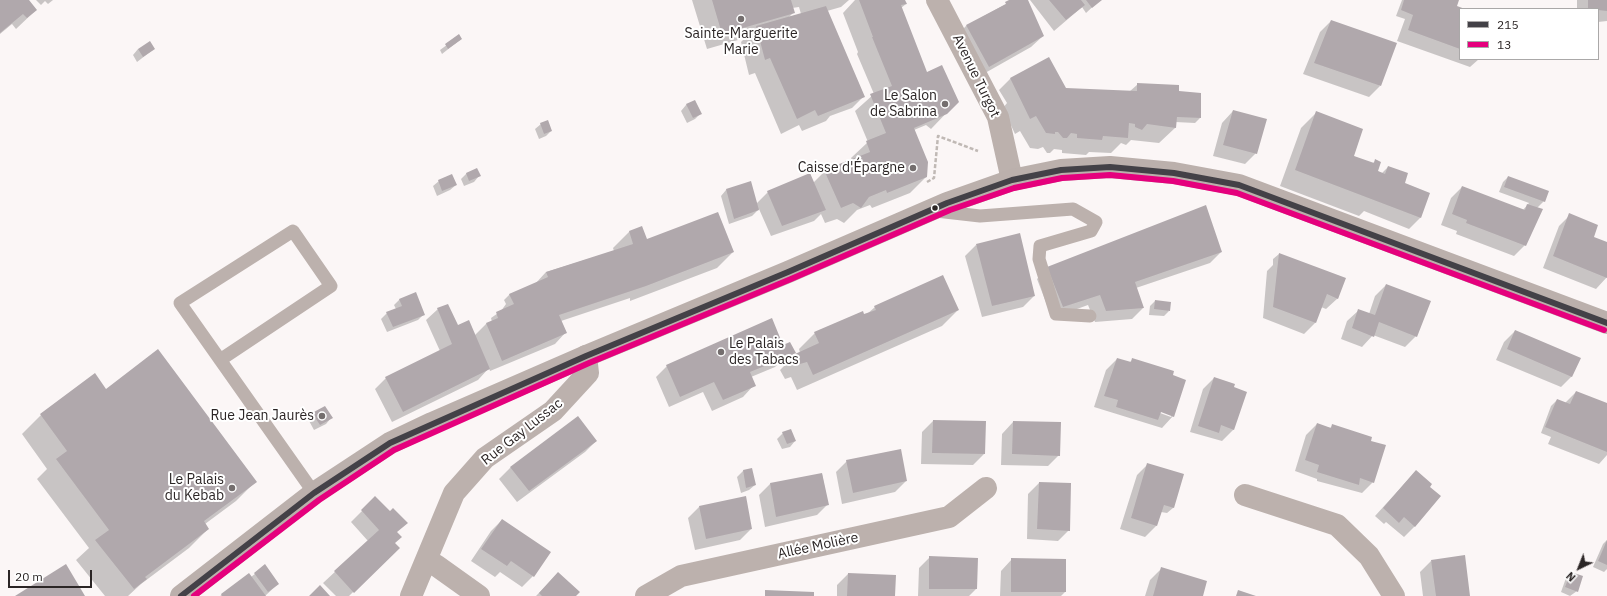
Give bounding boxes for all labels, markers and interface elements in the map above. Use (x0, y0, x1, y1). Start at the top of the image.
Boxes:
legend (1459, 8, 1599, 60)
marker: Sainte-Marguerite Marie (736, 14, 746, 24)
text: 215 (1497, 17, 1519, 32)
place label: Sainte-Marguerite Marie (684, 26, 798, 58)
street label: Avenue Turgot (949, 32, 1003, 120)
text: 13 (1497, 37, 1511, 52)
place label: Le Salon de Sabrina (870, 88, 937, 120)
marker: Le Salon de Sabrina (940, 99, 950, 109)
place label: Caisse d'Épargne (798, 160, 905, 176)
marker: Caisse d'Épargne (908, 163, 918, 173)
unlabelled marker (930, 203, 940, 213)
place label: Le Palais des Tabacs (729, 336, 799, 368)
marker: Le Palais des Tabacs (716, 347, 726, 357)
street label: Rue Gay Lussac (478, 395, 566, 469)
place label: Rue Jean Jaurès (210, 408, 314, 424)
marker: Rue Jean Jaurès (317, 411, 327, 421)
place label: Le Palais du Kebab (165, 472, 224, 504)
marker: Le Palais du Kebab (227, 483, 237, 493)
street label: Allée Molière (776, 529, 860, 563)
north arrow (1559, 548, 1599, 588)
scale bar (10, 562, 94, 588)
text: 20 m (15, 569, 43, 584)
text: N (1563, 569, 1579, 585)

